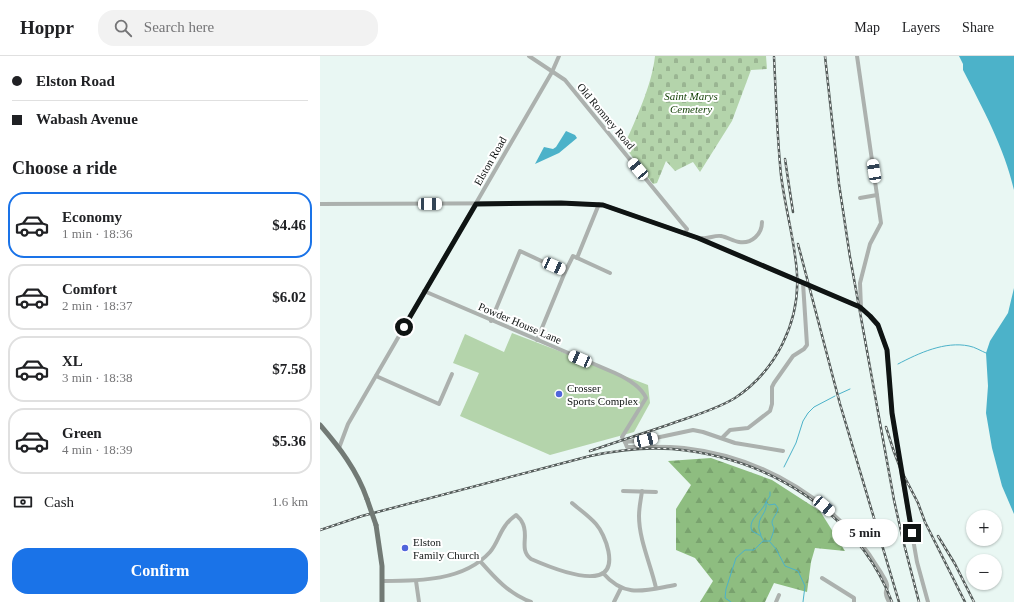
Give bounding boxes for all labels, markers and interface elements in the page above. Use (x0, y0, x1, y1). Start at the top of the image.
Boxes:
search box (98, 10, 378, 46)
text: Hoppr (20, 17, 74, 38)
icon: search (112, 17, 134, 39)
text: Search here (144, 19, 214, 35)
text: Map (854, 20, 880, 35)
text: Layers (902, 20, 940, 35)
text: Share (962, 20, 994, 35)
text: Elston Road (36, 73, 115, 89)
street label: Old Romney Road (575, 81, 637, 152)
park label: Saint Marys Cemetery (664, 90, 718, 115)
text: Wabash Avenue (36, 111, 138, 127)
street label: Elston Road (471, 134, 509, 187)
car (626, 156, 650, 182)
text: Choose a ride (12, 158, 117, 178)
car (866, 158, 882, 184)
car (418, 198, 442, 210)
icon: car (14, 207, 50, 243)
text: Economy (62, 209, 122, 225)
text: $4.46 (272, 217, 306, 233)
text: 1 min · 18:36 (62, 226, 132, 241)
car (541, 256, 567, 276)
icon: car (14, 279, 50, 315)
text: Comfort (62, 281, 117, 297)
text: $6.02 (272, 289, 306, 305)
text: 2 min · 18:37 (62, 298, 132, 313)
street label: Powder House Lane (477, 300, 564, 346)
route start (395, 318, 413, 336)
car (567, 349, 593, 369)
icon: car (14, 351, 50, 387)
text: XL (62, 353, 83, 369)
text: $7.58 (272, 361, 306, 377)
text: 3 min · 18:38 (62, 370, 132, 385)
place label: Crosser Sports Complex (567, 382, 639, 407)
marker: Crosser Sports Complex (554, 389, 564, 399)
icon: car (14, 423, 50, 459)
text: Green (62, 425, 102, 441)
car (633, 431, 659, 449)
text: $5.36 (272, 433, 306, 449)
text: 4 min · 18:39 (62, 442, 132, 457)
icon: cash (12, 491, 34, 513)
text: Cash (44, 494, 74, 510)
text: 1.6 km (272, 494, 308, 509)
car (811, 494, 837, 518)
map controls (966, 510, 1002, 590)
button: + (966, 510, 1002, 546)
callout: 5 min (832, 519, 898, 547)
route end (903, 524, 921, 542)
text: 5 min (849, 525, 881, 540)
place label: Elston Family Church (413, 536, 480, 561)
marker: Elston Family Church (400, 543, 410, 553)
button: Confirm (12, 548, 308, 594)
button: − (966, 554, 1002, 590)

